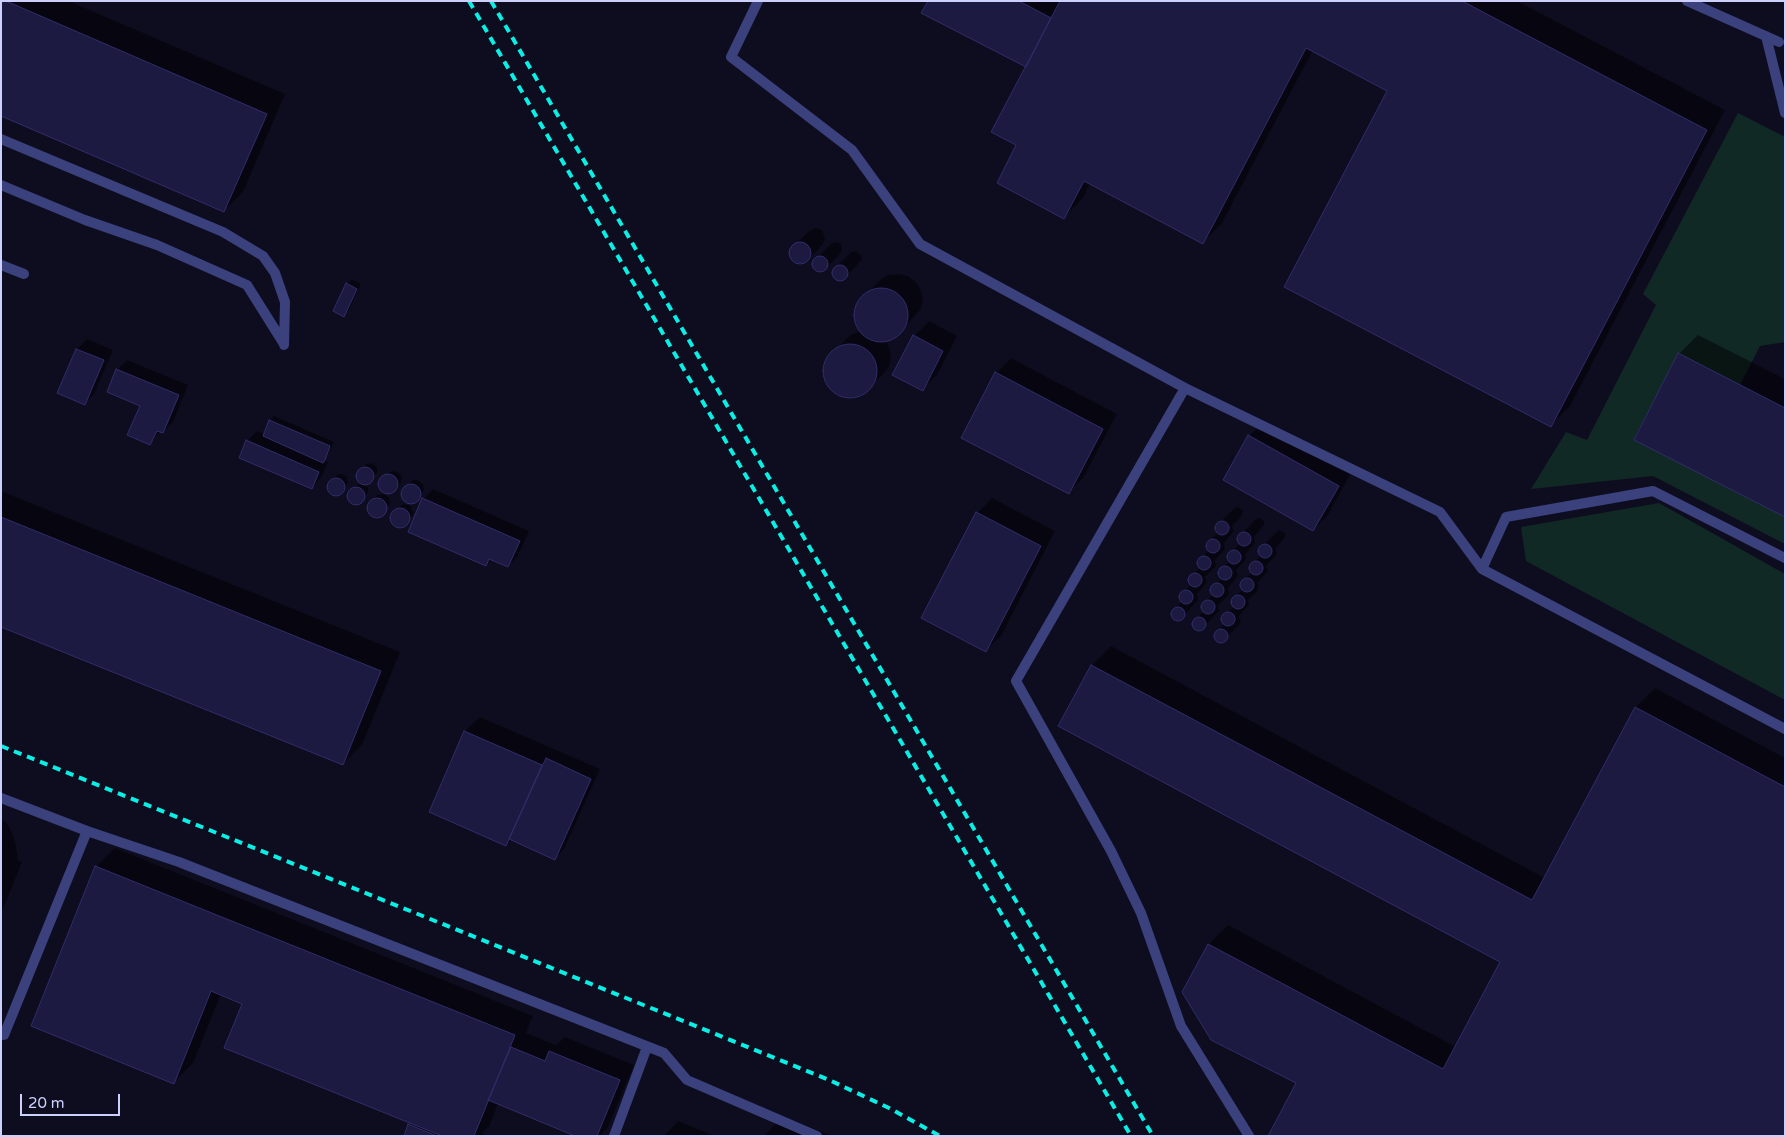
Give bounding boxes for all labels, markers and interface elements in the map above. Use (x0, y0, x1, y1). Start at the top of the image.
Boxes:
scale bar (22, 1084, 122, 1116)
text: 20 m (28, 1094, 65, 1112)

